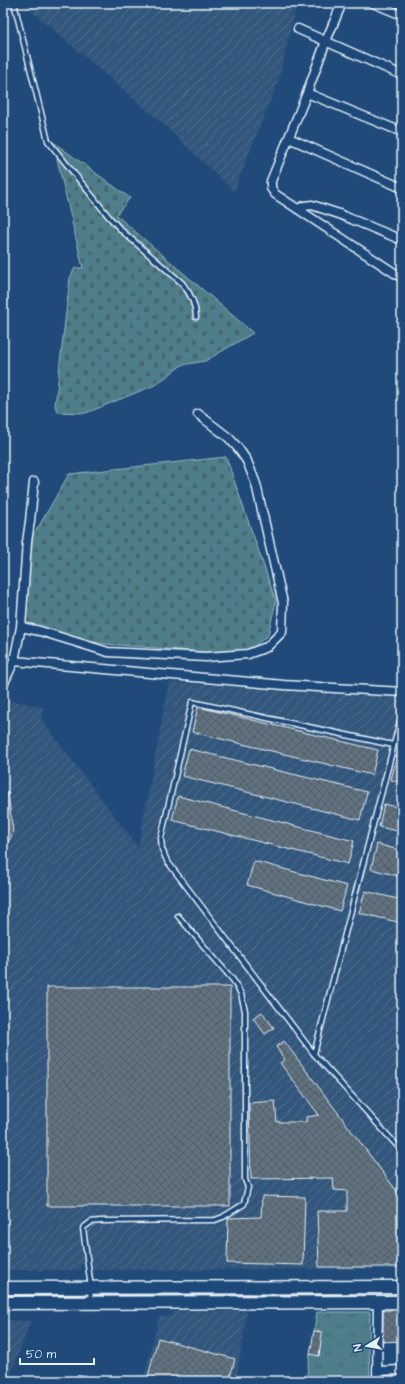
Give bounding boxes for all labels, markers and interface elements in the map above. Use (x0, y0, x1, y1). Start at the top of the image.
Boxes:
north arrow (347, 1326, 387, 1366)
scale bar (20, 1340, 94, 1366)
text: N (350, 1343, 366, 1353)
text: 50 m (26, 1346, 57, 1363)

